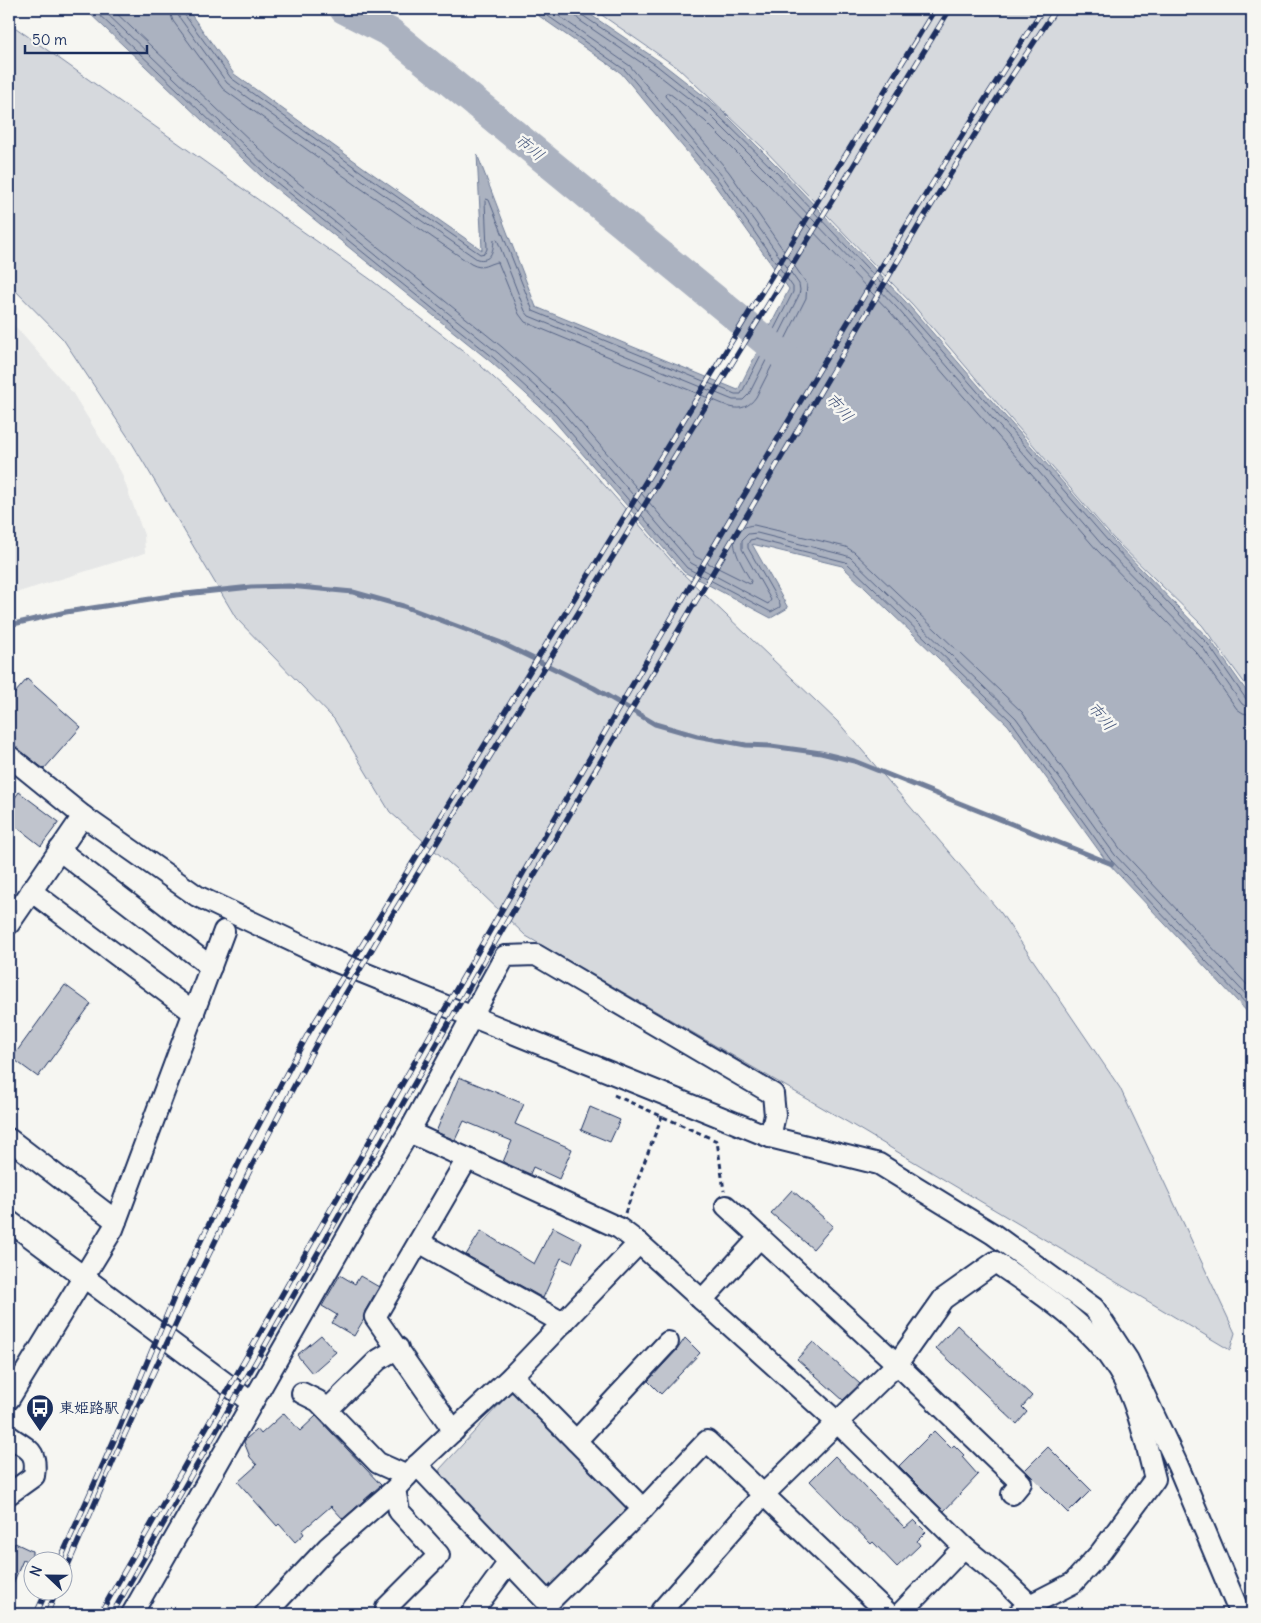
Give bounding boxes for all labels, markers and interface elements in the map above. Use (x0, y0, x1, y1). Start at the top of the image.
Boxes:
scale bar (25, 22, 148, 54)
text: 50 m (32, 30, 67, 49)
water label: 市川 (511, 129, 549, 165)
water label: 市川 (822, 388, 858, 426)
water label: 市川 (1084, 697, 1120, 735)
bus stop icon: 東姫路駅 (25, 1393, 55, 1432)
place label: 東姫路駅 (59, 1398, 119, 1417)
north arrow (22, 1550, 72, 1600)
text: N (26, 1563, 46, 1579)

